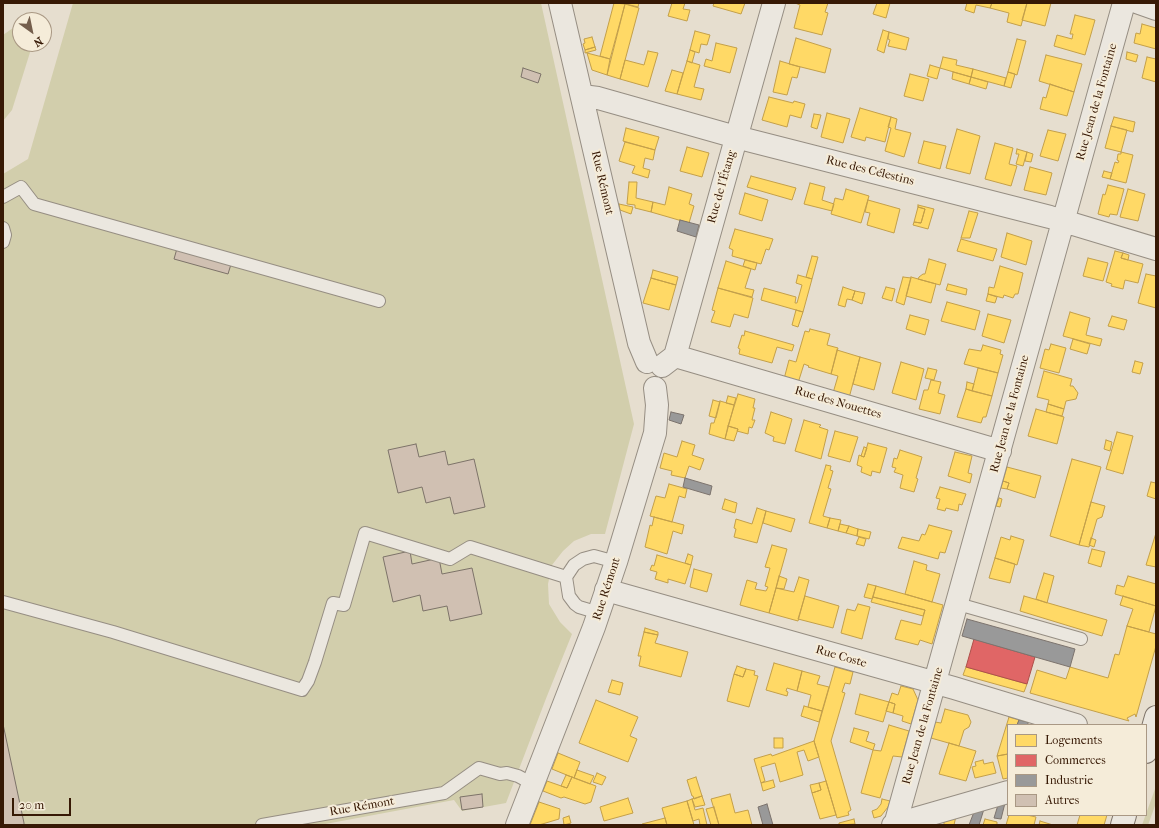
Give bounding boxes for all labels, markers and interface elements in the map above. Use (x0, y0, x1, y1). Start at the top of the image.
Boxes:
north arrow (12, 12, 52, 52)
text: N (31, 34, 45, 49)
street label: Rue Jean de la Fontaine (1073, 42, 1121, 162)
street label: Rue de l'Étang (705, 149, 739, 225)
street label: Rue Rémont (588, 150, 616, 216)
street label: Rue des Célestins (825, 153, 915, 189)
street label: Rue Jean de la Fontaine (987, 354, 1033, 474)
street label: Rue des Nouettes (793, 384, 883, 422)
street label: Rue Rémont (590, 556, 624, 622)
street label: Rue Coste (814, 643, 868, 671)
street label: Rue Jean de la Fontaine (899, 666, 947, 786)
legend (1007, 724, 1147, 816)
text: Logements (1045, 733, 1102, 747)
text: Commerces (1045, 753, 1106, 767)
text: Industrie (1045, 773, 1093, 787)
scale bar (14, 790, 73, 816)
text: Autres (1045, 793, 1079, 807)
street label: Rue Rémont (329, 794, 395, 820)
text: 20 m (19, 798, 44, 812)

